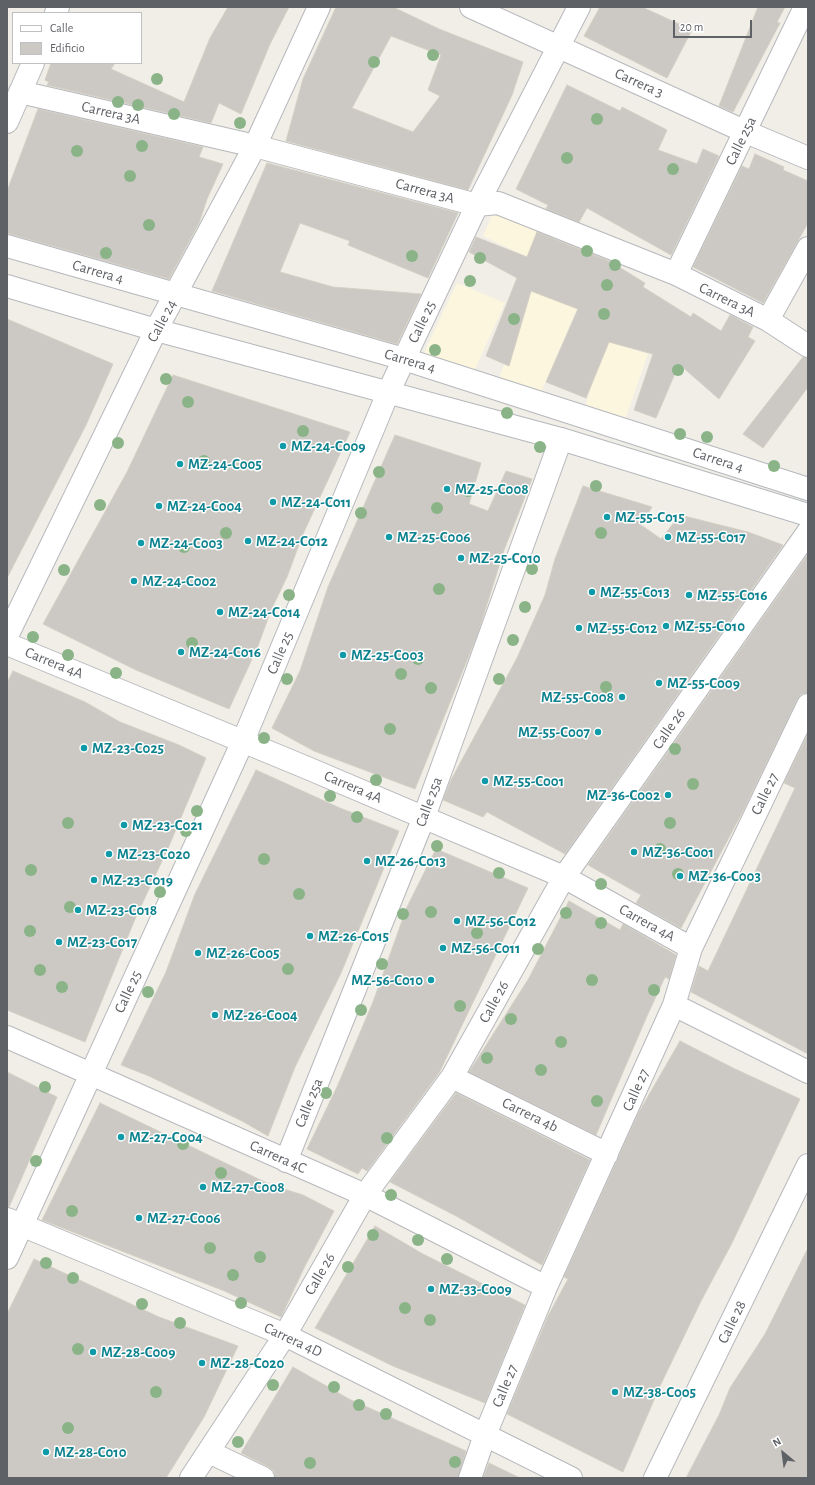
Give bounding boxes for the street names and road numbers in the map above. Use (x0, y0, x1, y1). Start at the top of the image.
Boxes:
street label: Carrera 3 (612, 64, 666, 102)
street label: Carrera 3A (80, 97, 142, 129)
street label: Calle 25a (722, 114, 760, 168)
street label: Carrera 3A (394, 175, 456, 207)
street label: Carrera 4 (70, 256, 126, 288)
street label: Carrera 3A (696, 279, 758, 321)
street label: Calle 24 (143, 297, 181, 345)
street label: Calle 25 (404, 298, 440, 346)
street label: Carrera 4 (382, 345, 438, 377)
street label: Carrera 4 (690, 443, 746, 477)
street label: Calle 25 (263, 629, 297, 677)
street label: Carrera 4A (22, 643, 86, 683)
street label: Calle 26 (649, 705, 689, 753)
street label: Carrera 4A (321, 767, 385, 807)
street label: Calle 27 (747, 770, 783, 818)
street label: Calle 25a (412, 775, 446, 829)
street label: Carrera 4A (616, 900, 678, 946)
street label: Calle 25 (110, 968, 146, 1016)
street label: Calle 26 (475, 978, 513, 1026)
street label: Calle 27 (619, 1066, 653, 1114)
street label: Calle 25a (291, 1076, 327, 1130)
street label: Carrera 4b (499, 1094, 561, 1136)
street label: Carrera 4C (247, 1137, 309, 1177)
street label: Calle 26 (301, 1250, 339, 1298)
street label: Calle 28 (714, 1298, 750, 1346)
street label: Carrera 4D (261, 1319, 325, 1361)
street label: Calle 27 (488, 1362, 522, 1410)

